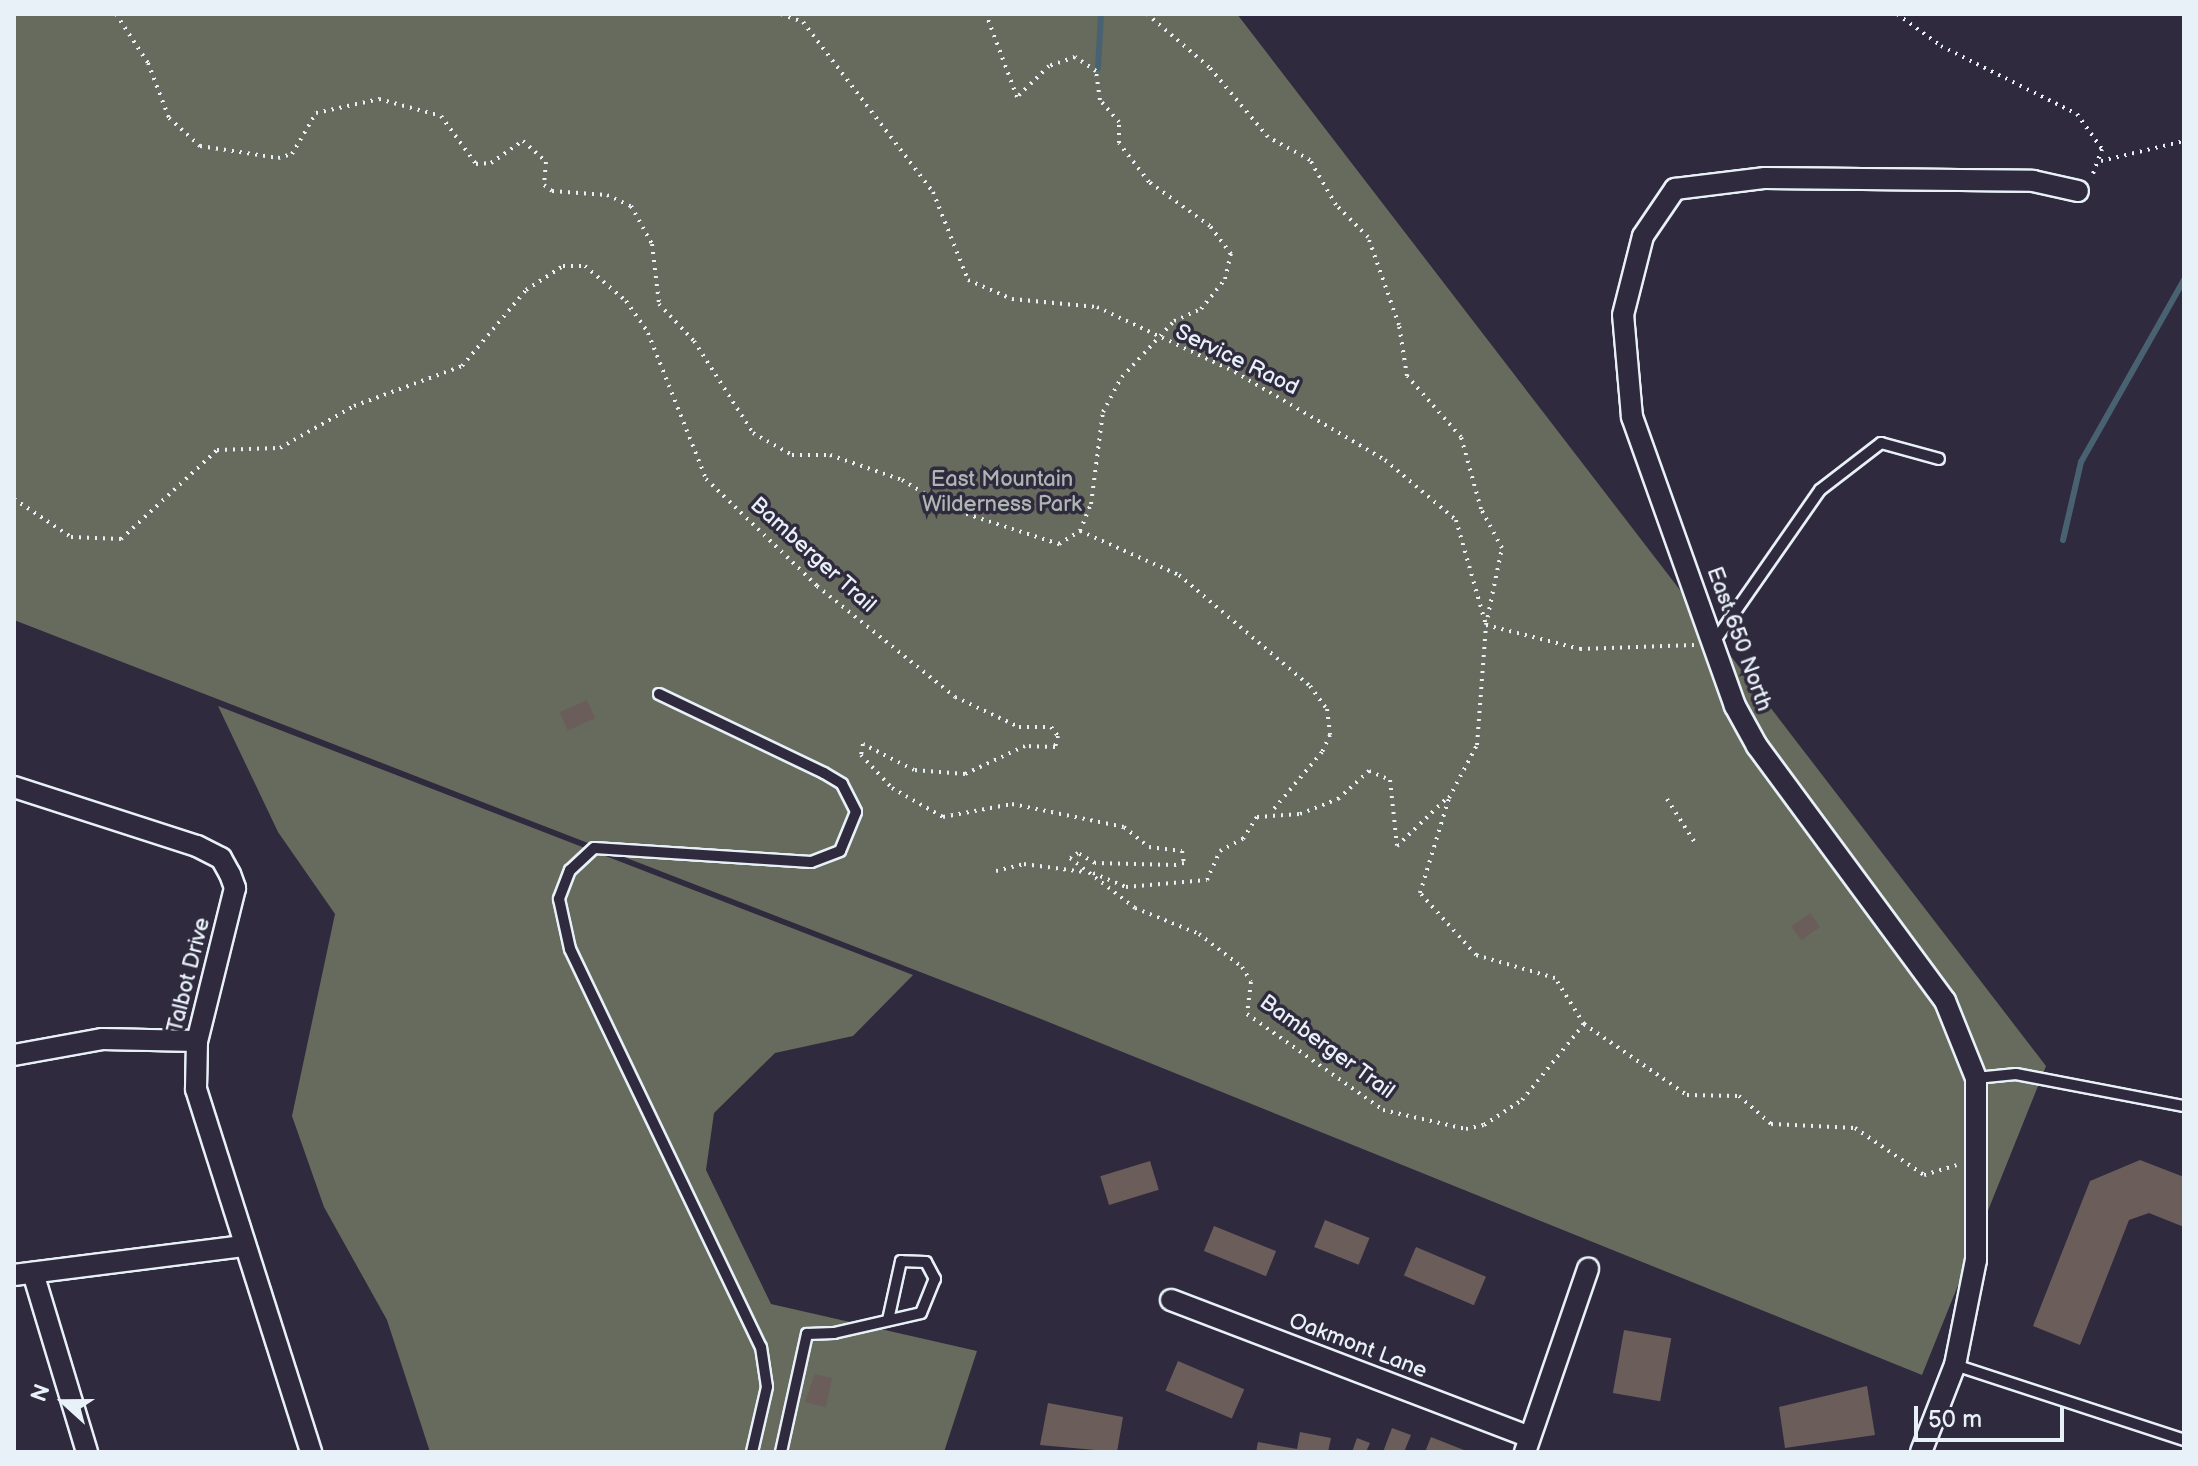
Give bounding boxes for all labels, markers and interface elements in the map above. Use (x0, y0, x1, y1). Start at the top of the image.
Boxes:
street label: Service Raod (1171, 319, 1303, 401)
park label: East Mountain Wilderness Park (922, 466, 1082, 518)
street label: Bamberger Trail (744, 491, 882, 619)
street label: East 650 North (1701, 563, 1777, 715)
street label: Talbot Drive (162, 915, 216, 1035)
street label: Bamberger Trail (1254, 989, 1400, 1105)
street label: Oakmont Lane (1285, 1308, 1431, 1384)
north arrow (24, 1362, 104, 1442)
text: N (26, 1381, 57, 1406)
scale bar (1918, 1390, 2068, 1440)
text: 50 m (1928, 1405, 1982, 1434)

